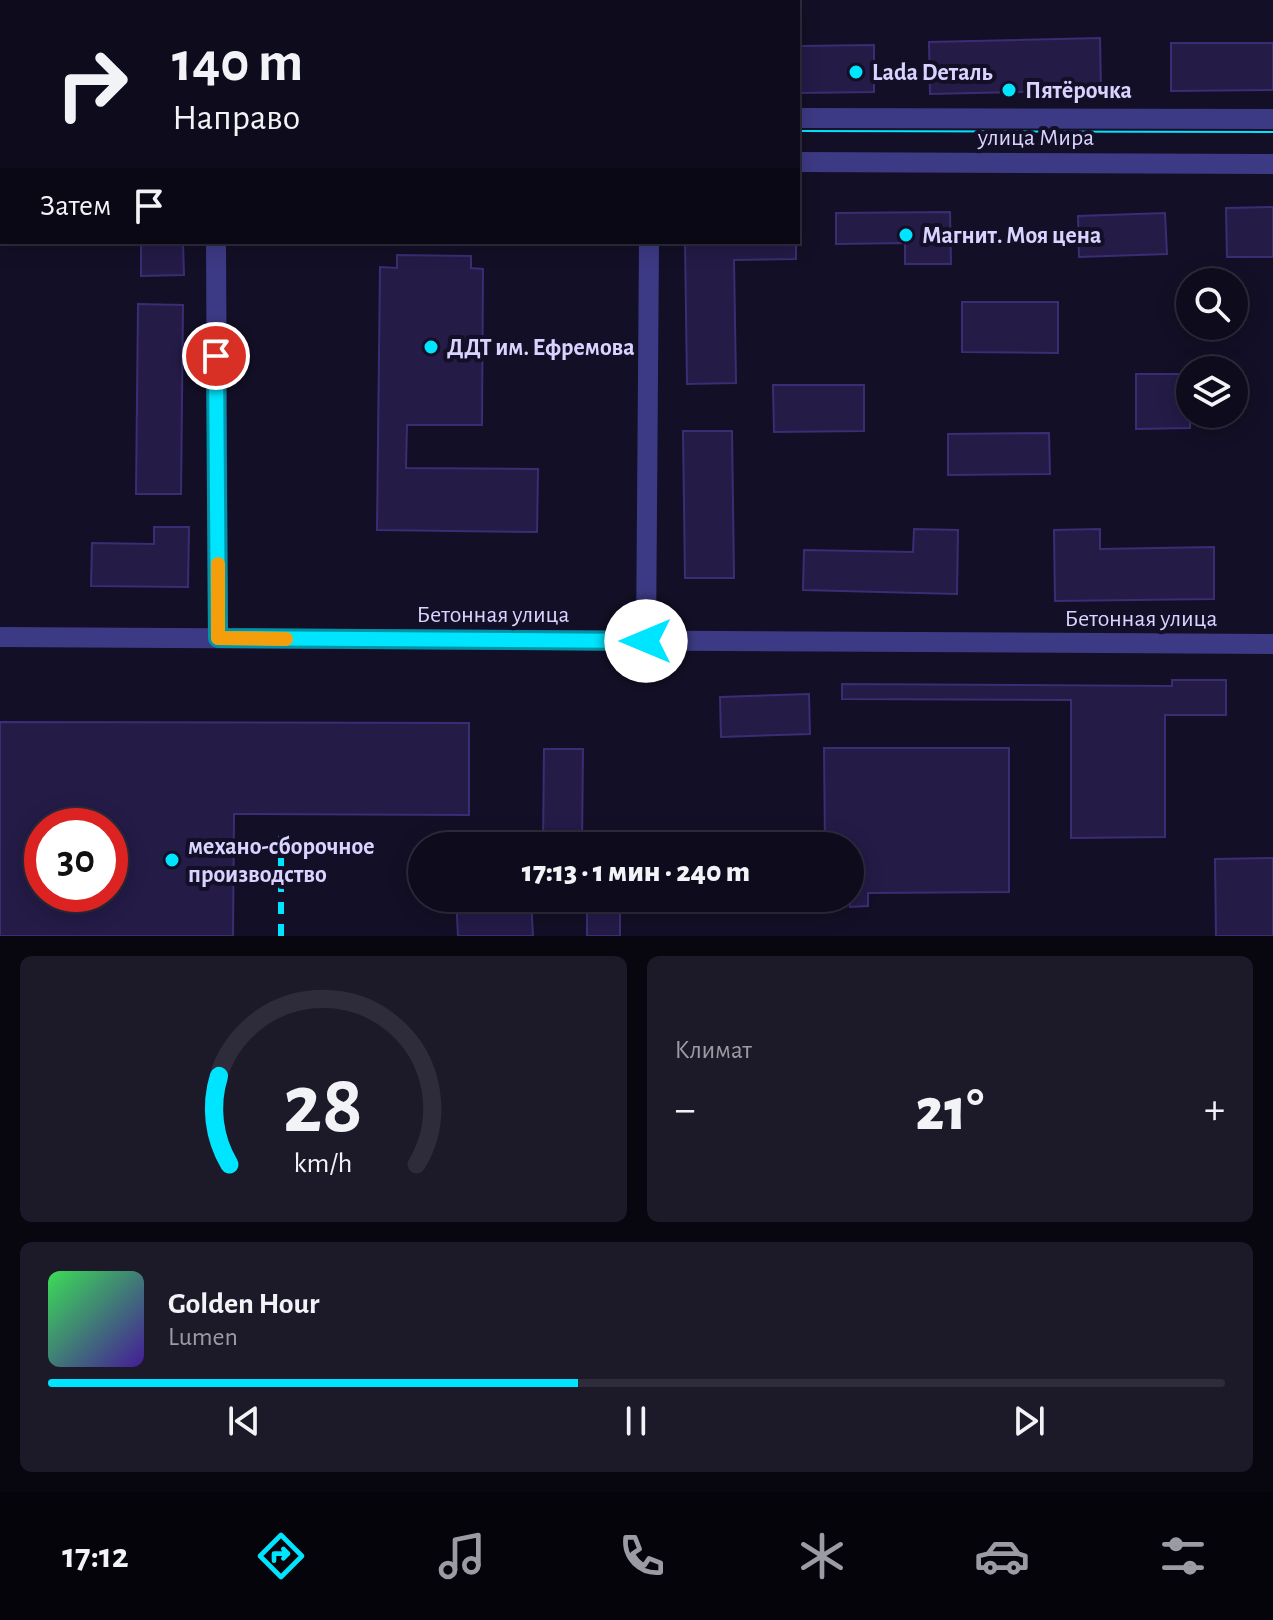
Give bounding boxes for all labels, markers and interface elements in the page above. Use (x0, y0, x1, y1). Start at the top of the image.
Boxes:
icon: right (40, 32, 144, 136)
text: 140 m (172, 35, 303, 91)
place label: Lada Dеталь (872, 61, 993, 85)
marker: Lada Dеталь (847, 63, 865, 81)
place label: Пятёрочка (1025, 79, 1132, 103)
marker: Пятёрочка (1000, 81, 1018, 99)
text: Направо (172, 100, 300, 136)
street label: улица Мира (977, 126, 1094, 150)
icon: arrive (127, 184, 171, 228)
text: Затем (40, 191, 111, 221)
place label: Магнит. Моя цена (922, 224, 1101, 248)
marker: Магнит. Моя цена (897, 226, 915, 244)
map controls (1176, 268, 1248, 428)
button: search (1176, 268, 1248, 340)
pin (182, 322, 250, 390)
icon: arrive (194, 334, 238, 378)
place label: ДДТ им. Ефремова (447, 336, 635, 360)
marker: ДДТ им. Ефремова (422, 338, 440, 356)
button: layers (1176, 356, 1248, 428)
position arrow (604, 599, 688, 683)
street label: Бетонная улица (417, 603, 570, 627)
street label: Бетонная улица (1065, 607, 1218, 631)
speed limit sign: 30 (24, 808, 128, 912)
place label: механо-сборочное производство (188, 835, 375, 887)
marker: механо-сборочное производство (163, 851, 181, 869)
text: 17:13 · 1 мин · 240 m (522, 857, 750, 887)
text: Климат (675, 1037, 752, 1063)
text: 28 (283, 1064, 363, 1148)
text: 21° (916, 1081, 984, 1141)
text: − (675, 1088, 696, 1132)
text: + (1204, 1088, 1225, 1132)
text: km/h (294, 1149, 353, 1178)
text: Golden Hour (168, 1289, 320, 1319)
text: Lumen (168, 1324, 238, 1350)
icon: previous (222, 1399, 266, 1443)
icon: pause (614, 1399, 658, 1443)
icon: next (1007, 1399, 1051, 1443)
icon: directions (253, 1528, 309, 1584)
icon: music (434, 1528, 490, 1584)
icon: phone (614, 1528, 670, 1584)
icon: climate (794, 1528, 850, 1584)
icon: car (974, 1528, 1030, 1584)
icon: filters (1155, 1528, 1211, 1584)
text: 17:12 (62, 1538, 129, 1574)

